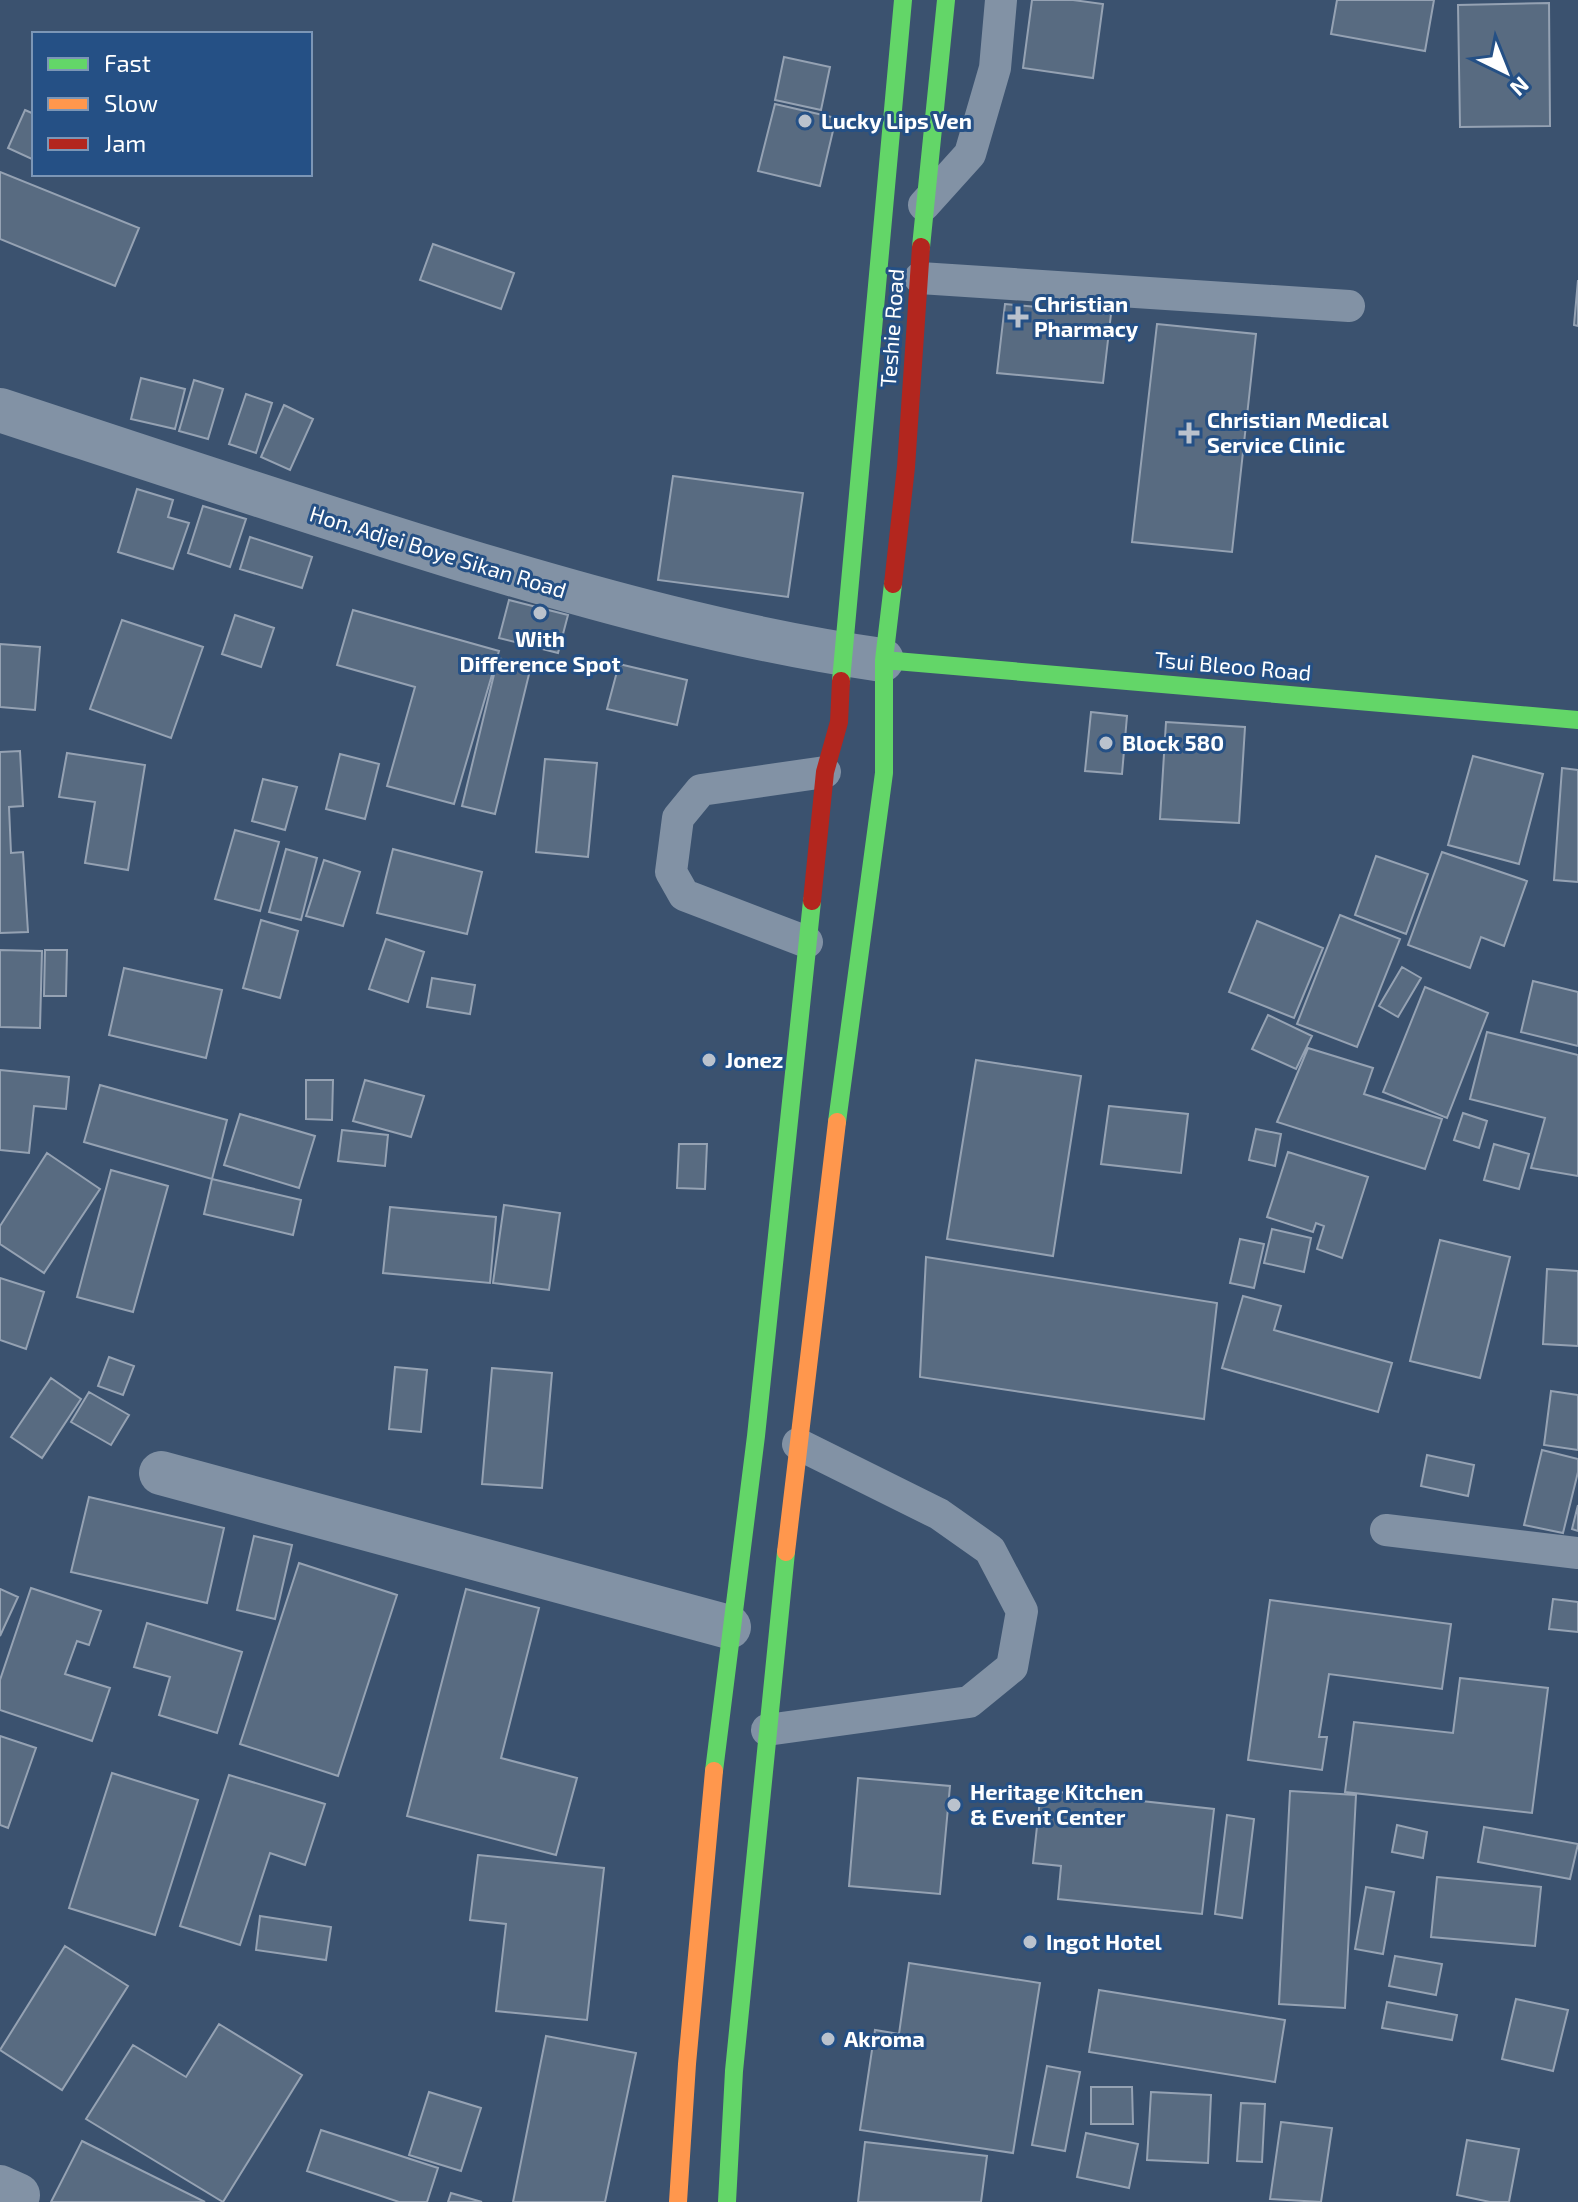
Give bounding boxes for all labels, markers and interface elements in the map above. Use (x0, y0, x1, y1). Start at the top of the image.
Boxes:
legend (32, 32, 312, 176)
north arrow (1466, 32, 1546, 112)
text: Fast (104, 48, 151, 77)
text: N (1506, 72, 1535, 102)
text: Slow (104, 88, 158, 117)
place label: Lucky Lips Ven (821, 107, 972, 134)
marker: Lucky Lips Ven (796, 112, 814, 130)
text: Jam (104, 128, 146, 157)
street label: Teshie Road (874, 268, 908, 388)
place label: Christian Pharmacy (1034, 290, 1139, 342)
marker: Christian Pharmacy (1009, 308, 1027, 326)
place label: Christian Medical Service Clinic (1207, 406, 1389, 457)
marker: Christian Medical Service Clinic (1178, 422, 1200, 444)
street label: Hon. Adjei Boye Sikan Road (307, 500, 570, 603)
marker: With Difference Spot (531, 604, 549, 622)
place label: With Difference Spot (459, 625, 621, 676)
street label: Tsui Bleoo Road (1154, 645, 1313, 685)
place label: Block 580 (1122, 729, 1224, 755)
marker: Block 580 (1097, 734, 1115, 752)
place label: Jonez (725, 1046, 783, 1072)
marker: Jonez (700, 1051, 718, 1069)
place label: Heritage Kitchen & Event Center (970, 1778, 1144, 1829)
marker: Heritage Kitchen & Event Center (945, 1796, 963, 1814)
place label: Ingot Hotel (1046, 1928, 1163, 1954)
marker: Ingot Hotel (1021, 1933, 1039, 1951)
place label: Akroma (844, 2025, 925, 2051)
marker: Akroma (819, 2030, 837, 2048)

